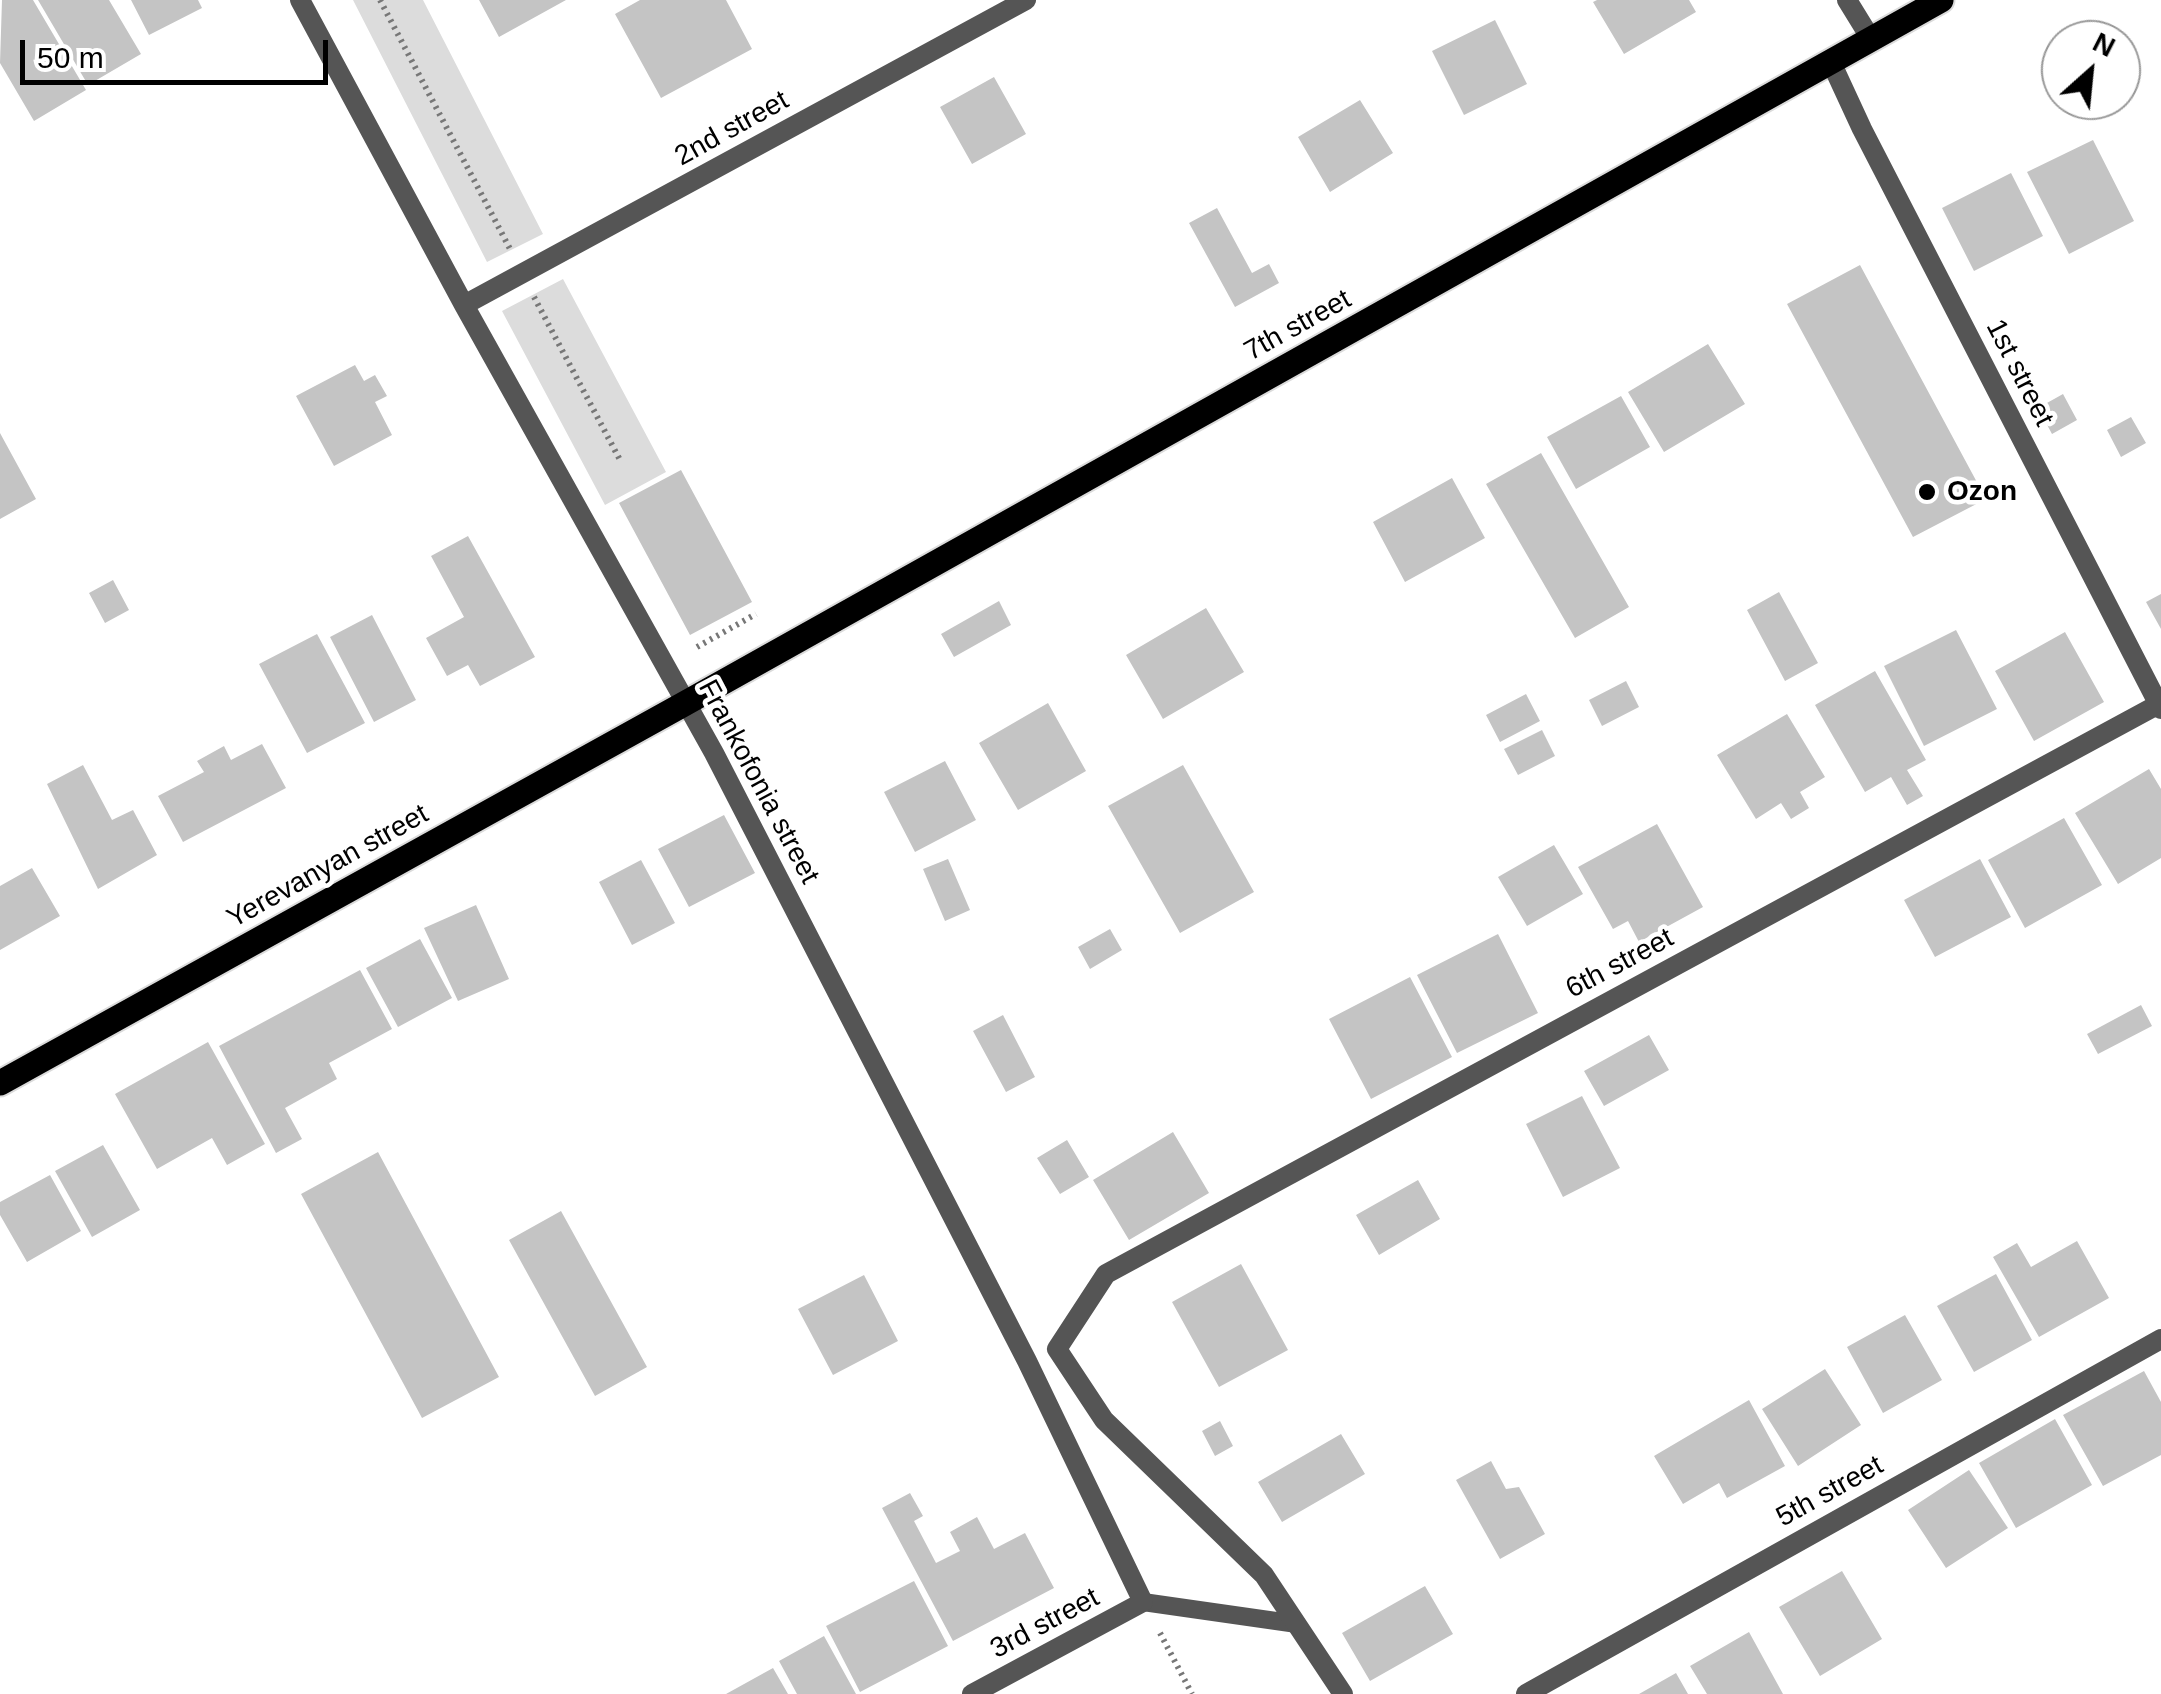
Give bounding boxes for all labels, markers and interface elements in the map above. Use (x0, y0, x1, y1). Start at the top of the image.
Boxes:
scale bar (25, 20, 332, 82)
north arrow (2041, 20, 2141, 120)
text: N (2088, 26, 2120, 63)
text: 50 m (37, 41, 104, 74)
street label: 2nd street (669, 84, 795, 174)
street label: 7th street (1239, 283, 1357, 369)
street label: 1st street (1978, 314, 2060, 432)
place label: Ozon (1947, 475, 2017, 509)
marker: Ozon (1916, 481, 1938, 503)
street label: Frankofonia street (690, 674, 826, 890)
street label: Yerevanyan street (222, 798, 434, 936)
street label: 6th street (1561, 922, 1679, 1006)
street label: 5th street (1771, 1449, 1889, 1535)
street label: 3rd street (985, 1581, 1105, 1667)

